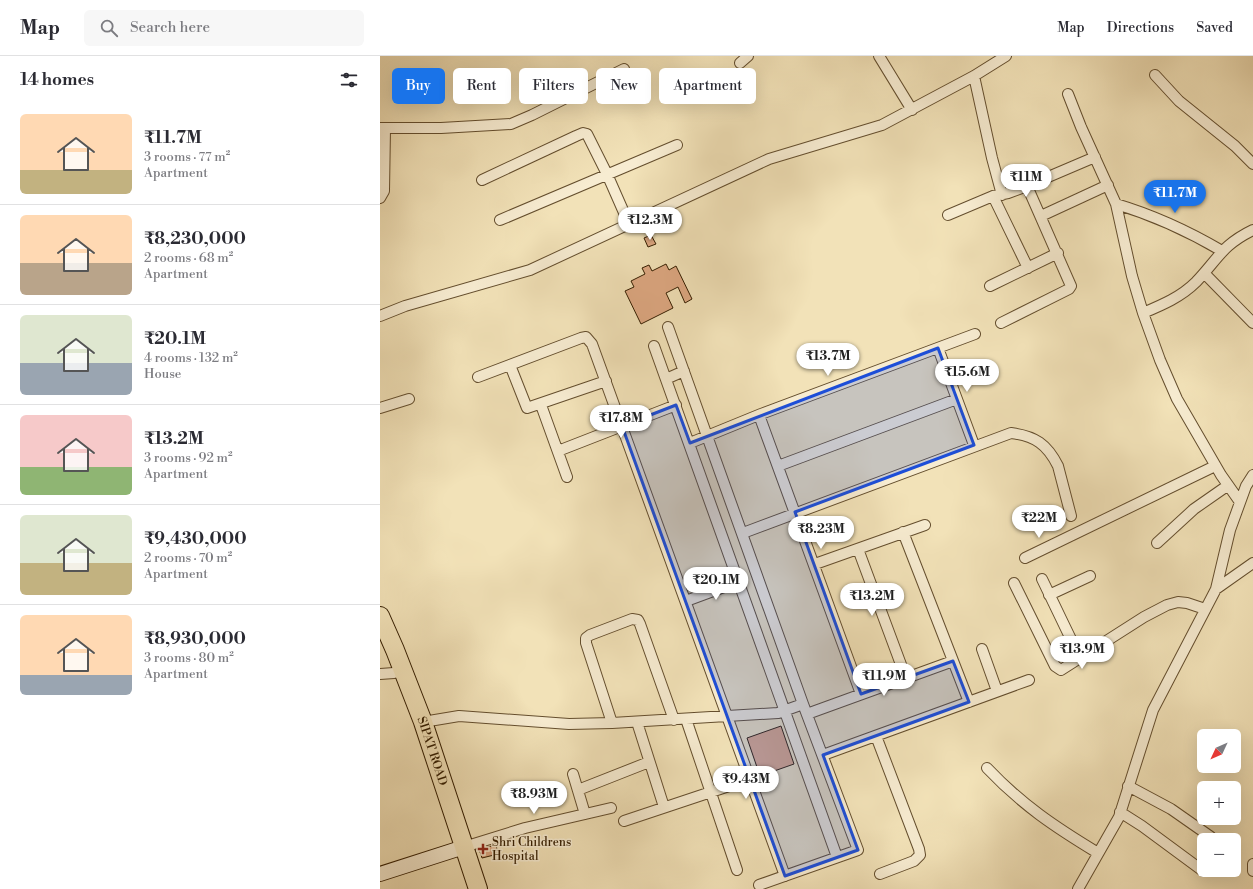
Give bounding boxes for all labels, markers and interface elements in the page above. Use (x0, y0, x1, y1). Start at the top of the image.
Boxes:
search box (84, 10, 364, 46)
text: Map (20, 16, 60, 40)
icon: search (98, 17, 120, 39)
text: Search here (130, 18, 210, 37)
text: Map (1057, 19, 1085, 37)
text: Directions (1107, 19, 1174, 37)
text: Saved (1196, 19, 1233, 37)
chip: Buy (392, 68, 445, 104)
chip: Rent (453, 68, 511, 104)
chip: Filters (519, 68, 588, 104)
chip: New (596, 68, 651, 104)
chip: Apartment (659, 68, 756, 104)
text: 14 homes (20, 69, 94, 91)
icon: filters (338, 69, 360, 91)
text: ₹11.7M (144, 127, 202, 149)
icon: home (52, 130, 100, 178)
text: 3 rooms · 77 m² (144, 149, 230, 165)
pin: ₹11M (1002, 164, 1050, 198)
text: Apartment (144, 165, 208, 181)
text: ₹11M (1010, 169, 1042, 185)
pin: ₹11.7M (1142, 180, 1208, 214)
text: ₹11.7M (1153, 185, 1197, 201)
pin: ₹12.3M (617, 207, 683, 241)
text: ₹12.3M (627, 212, 673, 228)
text: ₹8,230,000 (144, 228, 246, 250)
icon: home (52, 231, 100, 279)
text: 2 rooms · 68 m² (144, 250, 233, 266)
text: Apartment (144, 266, 208, 282)
text: ₹20.1M (144, 328, 206, 350)
icon: home (52, 331, 100, 379)
pin: ₹13.7M (795, 343, 861, 377)
text: ₹13.7M (805, 348, 851, 364)
text: 4 rooms · 132 m² (144, 350, 238, 366)
pin: ₹15.6M (934, 359, 1000, 393)
text: ₹15.6M (944, 364, 990, 380)
text: House (144, 366, 181, 382)
pin: ₹17.8M (588, 405, 654, 439)
text: ₹17.8M (599, 410, 643, 426)
text: ₹13.2M (144, 428, 204, 450)
icon: home (52, 431, 100, 479)
text: 3 rooms · 92 m² (144, 450, 232, 466)
text: Apartment (144, 466, 208, 482)
pin: ₹22M (1015, 505, 1063, 539)
text: ₹22M (1021, 510, 1057, 526)
pin: ₹8.23M (788, 516, 854, 550)
text: ₹8.23M (797, 521, 845, 537)
text: ₹9,430,000 (144, 528, 247, 550)
icon: home (52, 531, 100, 579)
text: 2 rooms · 70 m² (144, 550, 232, 566)
text: Apartment (144, 566, 208, 582)
pin: ₹20.1M (683, 567, 749, 601)
text: ₹20.1M (692, 572, 740, 588)
pin: ₹13.2M (839, 583, 905, 617)
text: ₹13.2M (849, 588, 895, 604)
text: ₹8,930,000 (144, 628, 246, 650)
icon: home (52, 631, 100, 679)
pin: ₹13.9M (1049, 636, 1115, 670)
text: ₹13.9M (1059, 641, 1105, 657)
text: 3 rooms · 80 m² (144, 650, 234, 666)
pin: ₹11.9M (851, 663, 917, 697)
text: Apartment (144, 666, 208, 682)
text: ₹11.9M (862, 668, 906, 684)
street label: SIPAT ROAD (414, 714, 450, 788)
north arrow (1197, 729, 1241, 773)
map controls (1197, 729, 1241, 877)
pin: ₹9.43M (713, 766, 779, 800)
text: ₹9.43M (722, 771, 770, 787)
pin: ₹8.93M (501, 781, 567, 815)
button: + (1197, 781, 1241, 825)
text: ₹8.93M (510, 786, 558, 802)
button: − (1197, 833, 1241, 877)
place label: Shri Childrens Hospital (492, 835, 571, 864)
marker: Shri Childrens Hospital (477, 843, 489, 855)

